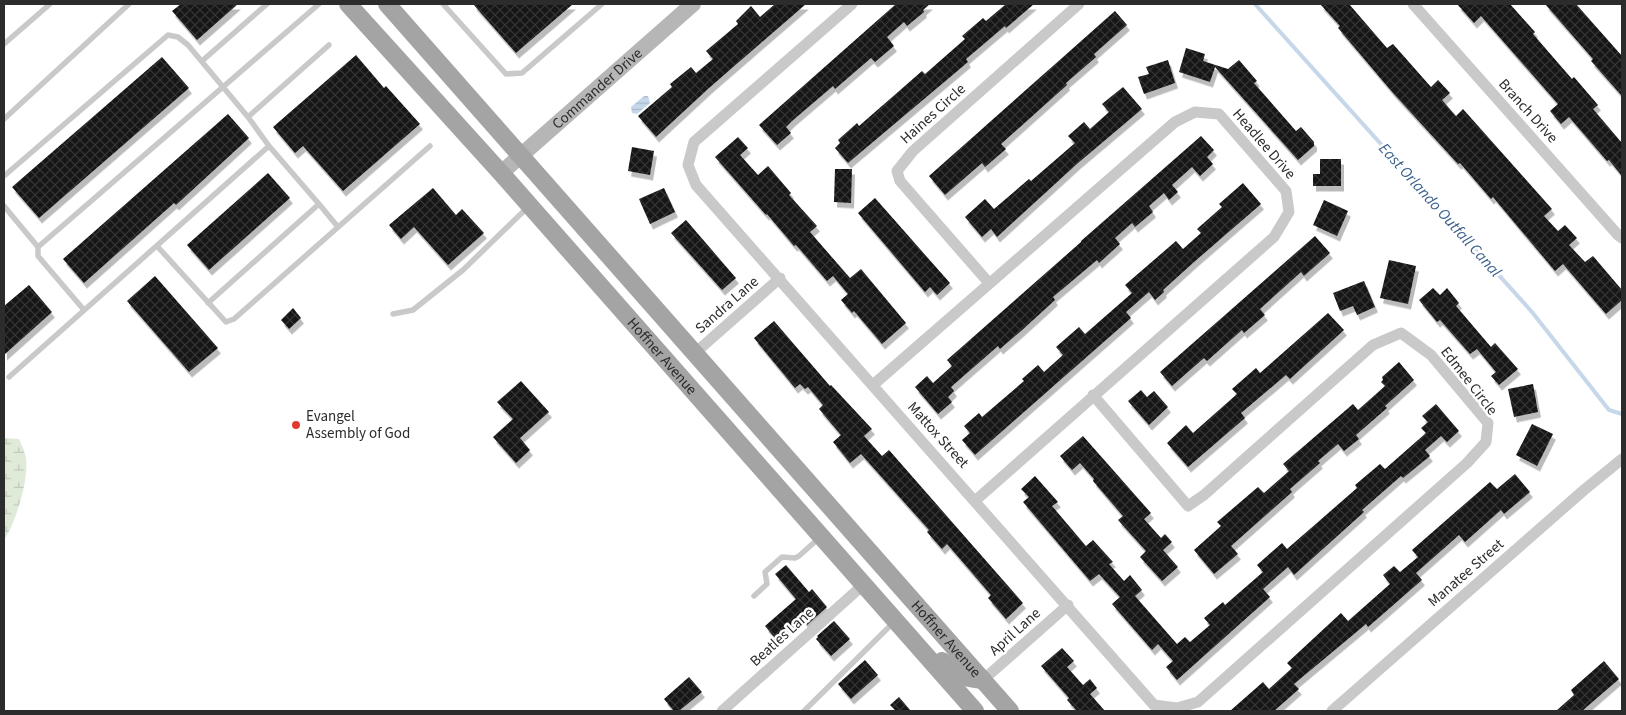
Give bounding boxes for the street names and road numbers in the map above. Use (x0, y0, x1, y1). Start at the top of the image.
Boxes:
street label: Commander Drive (547, 43, 647, 134)
street label: Branch Drive (1493, 74, 1563, 148)
street label: Haines Circle (896, 79, 970, 149)
street label: Headlee Drive (1227, 104, 1301, 184)
street label: Sandra Lane (691, 271, 763, 339)
street label: Hoffner Avenue (622, 313, 702, 399)
street label: Edmee Circle (1436, 342, 1502, 420)
street label: Mattox Street (902, 397, 974, 473)
street label: Manatee Street (1424, 534, 1508, 612)
street label: Hoffner Avenue (906, 595, 986, 682)
street label: Beatles Lane (745, 603, 819, 671)
street label: April Lane (985, 603, 1045, 661)

